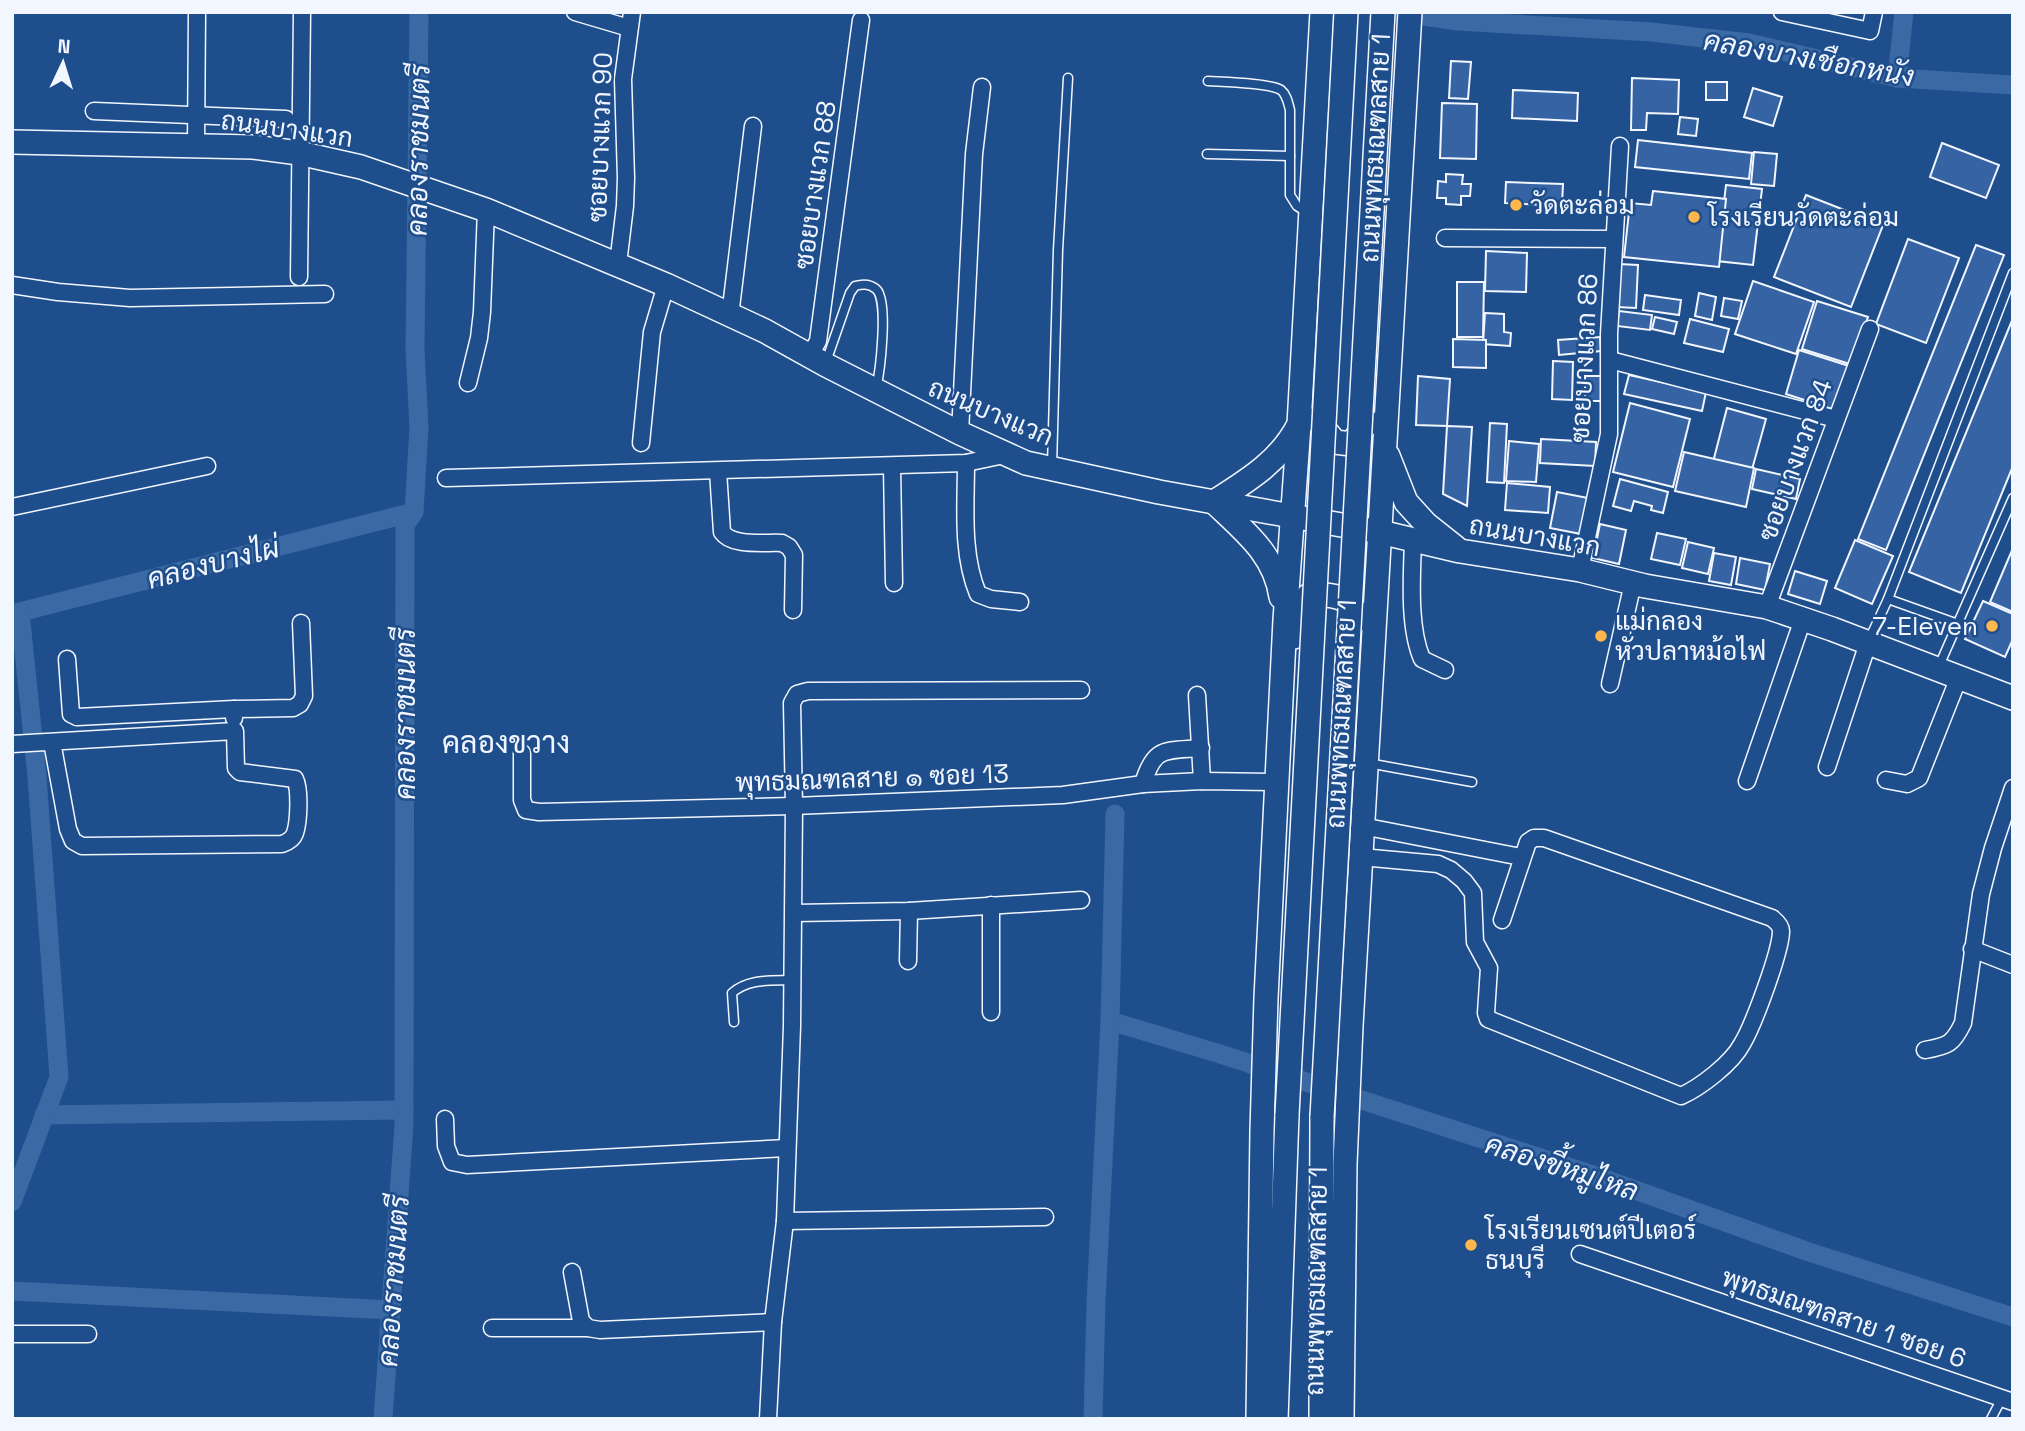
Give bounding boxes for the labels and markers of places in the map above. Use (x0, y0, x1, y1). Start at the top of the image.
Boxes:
place label: วัดตะล่อม (1530, 188, 1635, 222)
marker: วัดตะล่อม (1508, 197, 1524, 213)
place label: โรงเรียนวัดตะล่อม (1706, 200, 1899, 234)
marker: โรงเรียนวัดตะล่อม (1686, 209, 1702, 225)
place label: แม่กลอง หัวปลาหม้อไฟ (1615, 604, 1766, 668)
place label: 7-Eleven (1872, 609, 1978, 643)
marker: 7-Eleven (1984, 618, 2000, 634)
marker: แม่กลอง หัวปลาหม้อไฟ (1593, 628, 1609, 644)
place label: โรงเรียนเซนต์ปีเตอร์ ธนบุรี (1483, 1213, 1696, 1278)
marker: โรงเรียนเซนต์ปีเตอร์ ธนบุรี (1463, 1237, 1479, 1253)

